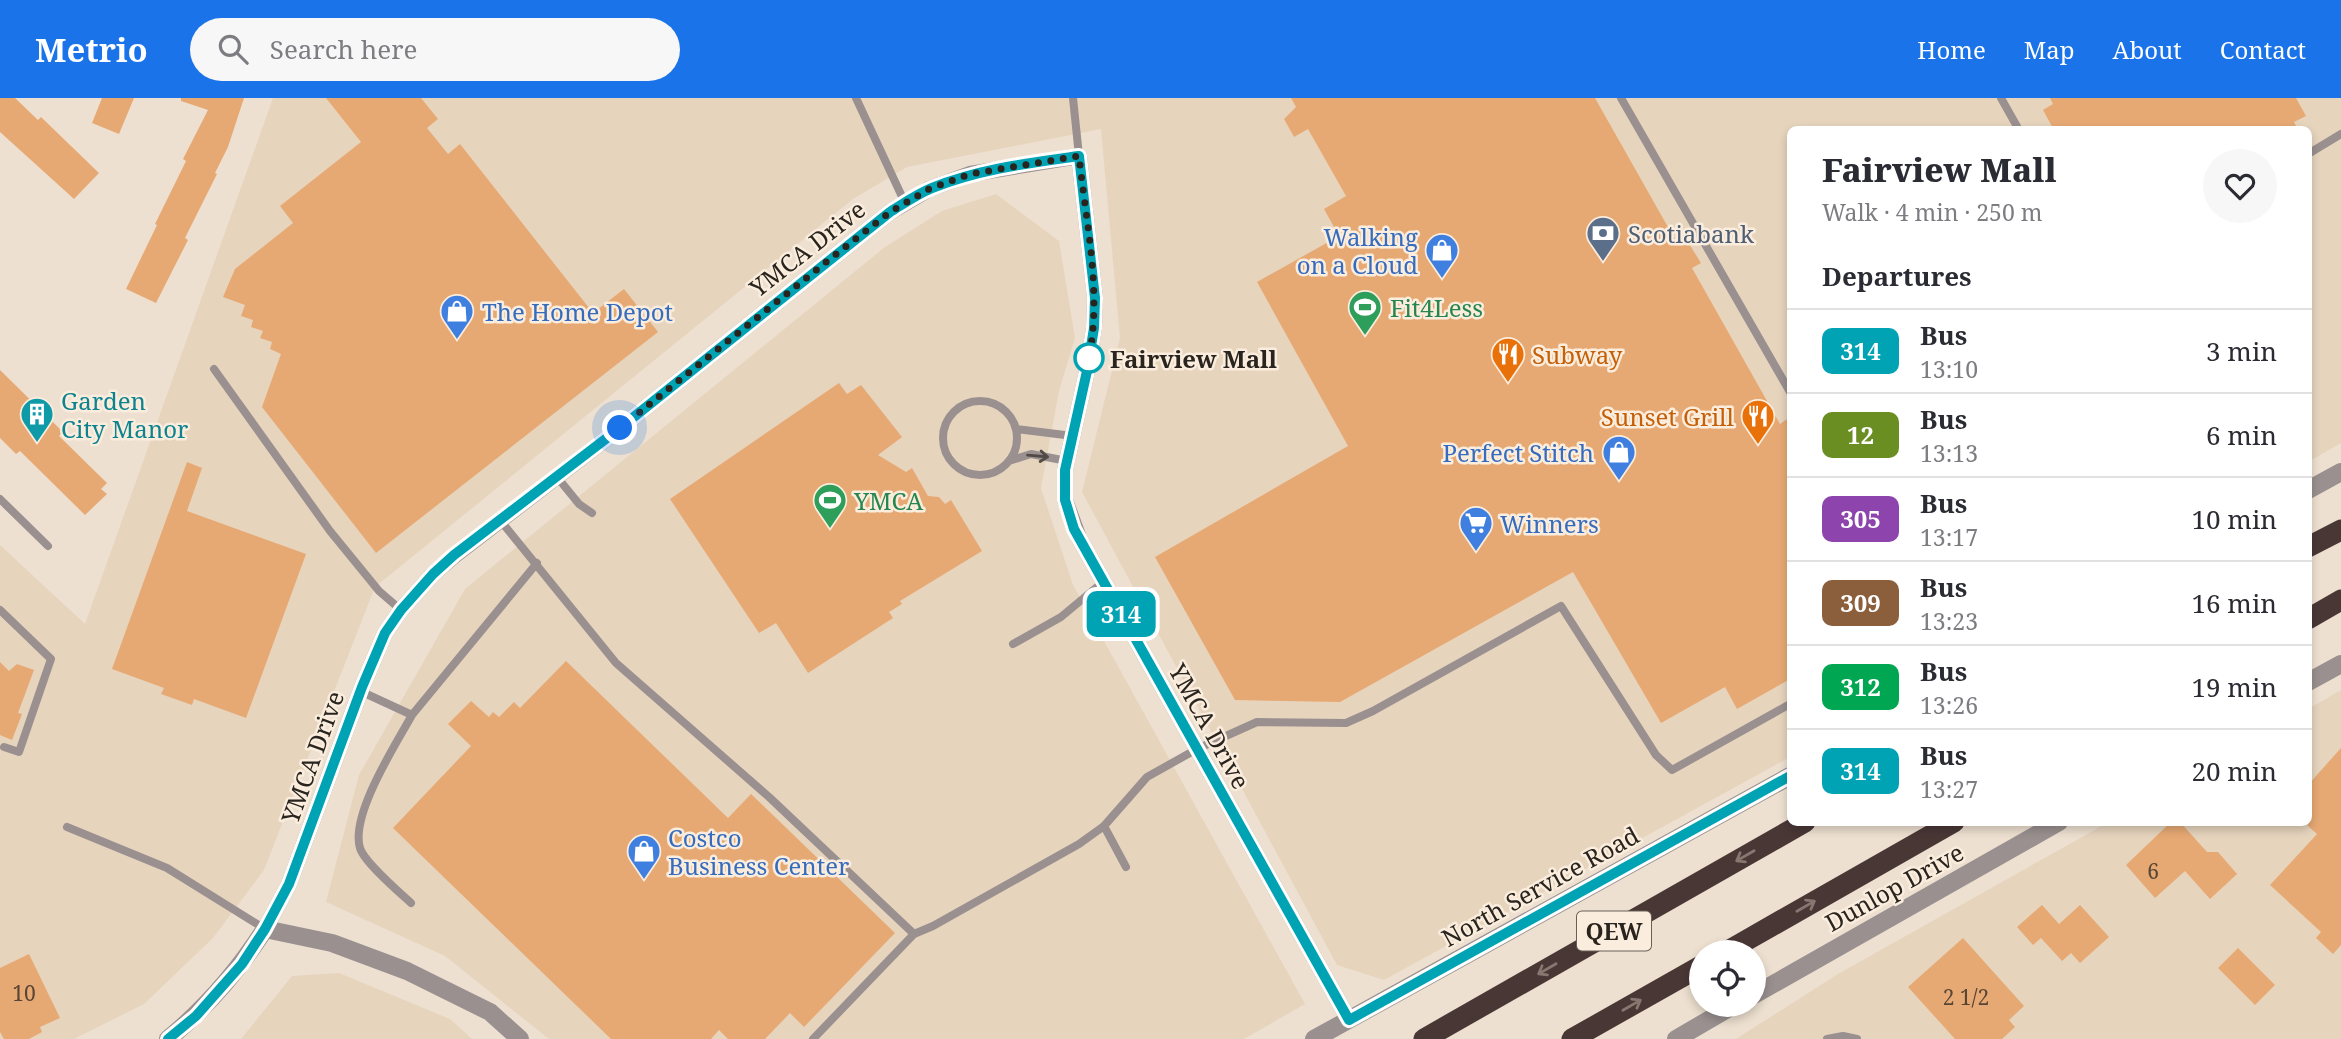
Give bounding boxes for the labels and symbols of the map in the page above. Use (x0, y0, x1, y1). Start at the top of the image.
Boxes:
street label: YMCA Drive (741, 192, 872, 304)
bank icon: Scotiabank (1584, 214, 1622, 263)
place label: Scotiabank (1628, 217, 1755, 250)
place label: Walking on a Cloud (1297, 220, 1418, 281)
shop icon: Walking on a Cloud (1423, 231, 1461, 280)
sports icon: Fit4Less (1346, 288, 1384, 337)
place label: Fit4Less (1390, 291, 1483, 324)
shop icon: The Home Depot (438, 292, 476, 341)
place label: The Home Depot (482, 295, 673, 328)
restaurant icon: Subway (1489, 335, 1527, 384)
place label: Subway (1532, 338, 1623, 371)
place label: Fairview Mall (1110, 342, 1278, 375)
marker: Fairview Mall (1074, 343, 1104, 373)
place label: Garden City Manor (61, 384, 188, 445)
building icon: Garden City Manor (18, 395, 56, 444)
restaurant icon: Sunset Grill (1739, 397, 1777, 446)
place label: Sunset Grill (1601, 400, 1735, 433)
your location (602, 410, 637, 445)
shop icon: Perfect Stitch (1600, 433, 1638, 482)
place label: Perfect Stitch (1442, 436, 1594, 469)
one-way arrow (1026, 450, 1049, 463)
sports icon: YMCA (811, 481, 849, 530)
place label: YMCA (853, 484, 923, 517)
supermarket icon: Winners (1457, 504, 1495, 553)
place label: Winners (1500, 507, 1599, 540)
line badge: 314 (1081, 591, 1161, 637)
street label: YMCA Drive (1161, 657, 1258, 795)
street label: YMCA Drive (272, 686, 351, 829)
street label: North Service Road (1435, 818, 1645, 954)
place label: Costco Business Center (668, 821, 849, 882)
shop icon: Costco Business Center (625, 832, 663, 881)
street label: Dunlop Drive (1819, 835, 1969, 939)
one-way arrow (1736, 849, 1756, 863)
house number: 6 (2147, 857, 2159, 885)
one-way arrow (1796, 899, 1816, 913)
road number: QEW (1577, 912, 1651, 950)
one-way arrow (1538, 962, 1558, 976)
house number: 10 (12, 979, 36, 1007)
house number: 2 1/2 (1943, 983, 1989, 1011)
one-way arrow (1621, 998, 1641, 1012)

